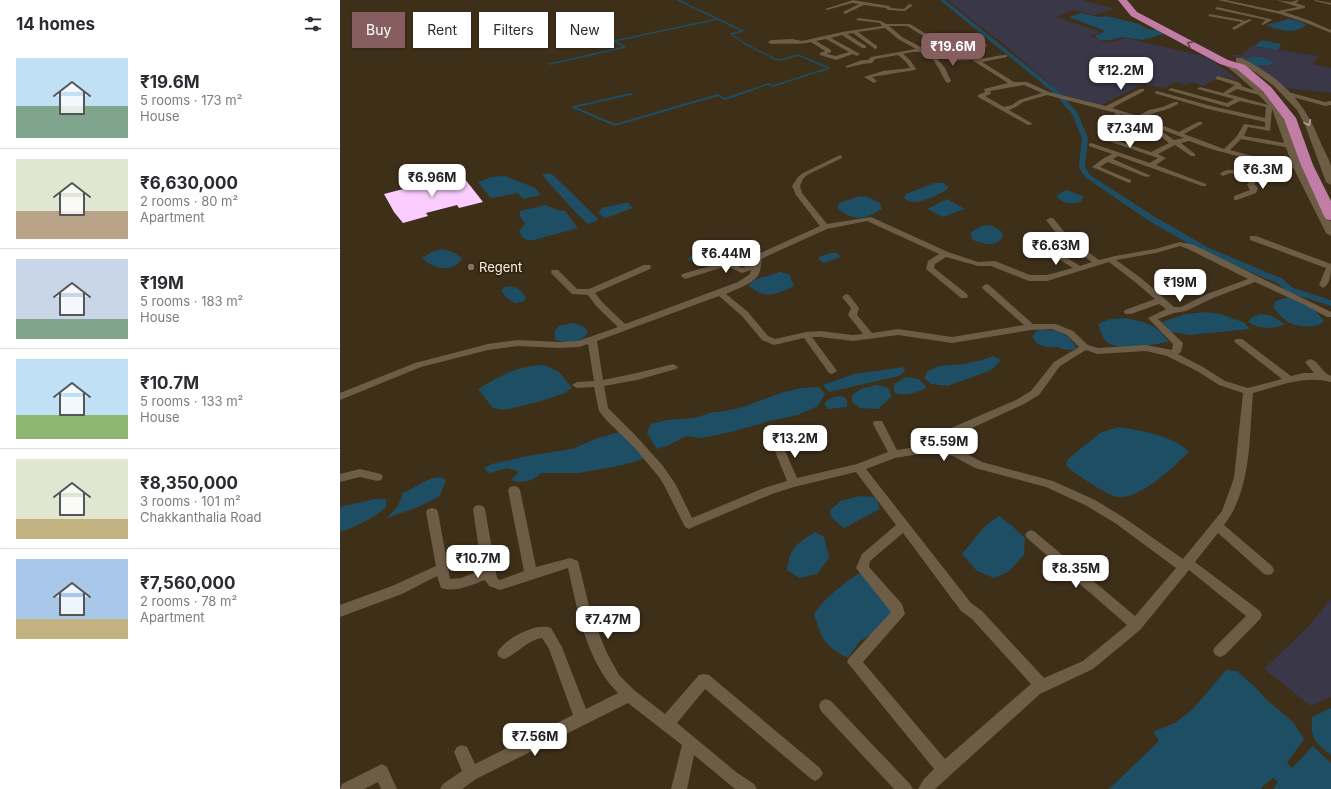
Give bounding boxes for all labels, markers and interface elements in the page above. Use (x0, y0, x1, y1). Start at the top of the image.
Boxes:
chip: Buy (352, 12, 405, 48)
chip: Rent (413, 12, 471, 48)
chip: Filters (479, 12, 548, 48)
chip: New (556, 12, 614, 48)
icon: filters (302, 13, 324, 35)
text: 14 homes (16, 14, 95, 34)
pin: ₹19.6M (920, 33, 986, 67)
text: ₹19.6M (930, 38, 976, 54)
one-way arrow (1187, 41, 1194, 49)
pin: ₹12.2M (1088, 57, 1154, 91)
text: ₹12.2M (1098, 62, 1144, 78)
text: ₹19.6M (140, 72, 200, 92)
icon: home (48, 74, 96, 122)
text: 5 rooms · 173 m² (140, 92, 242, 108)
text: House (140, 108, 180, 124)
pin: ₹7.34M (1097, 115, 1163, 149)
one-way arrow (1303, 118, 1311, 126)
text: ₹7.34M (1107, 120, 1153, 136)
pin: ₹6.3M (1235, 156, 1291, 190)
text: ₹6.3M (1243, 161, 1283, 177)
pin: ₹6.96M (399, 164, 465, 198)
text: ₹6.96M (408, 169, 456, 185)
text: ₹6,630,000 (140, 173, 238, 193)
icon: home (48, 175, 96, 223)
text: 2 rooms · 80 m² (140, 193, 238, 209)
text: Apartment (140, 209, 205, 225)
pin: ₹6.63M (1023, 232, 1089, 266)
text: ₹6.63M (1032, 237, 1080, 253)
pin: ₹6.44M (693, 240, 759, 274)
text: ₹6.44M (701, 245, 751, 261)
place label: Regent (479, 259, 522, 275)
marker: Regent (466, 262, 476, 272)
pin: ₹19M (1156, 269, 1204, 303)
text: ₹19M (140, 273, 184, 293)
text: ₹19M (1163, 274, 1197, 290)
icon: home (48, 275, 96, 323)
text: 5 rooms · 183 m² (140, 293, 243, 309)
text: House (140, 309, 180, 325)
text: ₹10.7M (140, 373, 199, 393)
icon: home (48, 375, 96, 423)
text: 5 rooms · 133 m² (140, 393, 243, 409)
text: House (140, 409, 180, 425)
pin: ₹13.2M (762, 425, 828, 459)
pin: ₹5.59M (911, 428, 977, 462)
text: ₹13.2M (772, 430, 818, 446)
text: ₹5.59M (920, 433, 968, 449)
text: ₹8,350,000 (140, 473, 238, 493)
icon: home (48, 475, 96, 523)
text: 3 rooms · 101 m² (140, 493, 241, 509)
text: Chakkanthalia Road (140, 509, 262, 525)
pin: ₹10.7M (445, 545, 511, 579)
text: ₹10.7M (455, 550, 501, 566)
pin: ₹8.35M (1043, 555, 1109, 589)
text: ₹8.35M (1052, 560, 1100, 576)
text: ₹7,560,000 (140, 573, 235, 593)
icon: home (48, 575, 96, 623)
text: 2 rooms · 78 m² (140, 593, 237, 609)
pin: ₹7.47M (575, 606, 641, 640)
text: Apartment (140, 609, 205, 625)
text: ₹7.47M (585, 611, 631, 627)
pin: ₹7.56M (502, 723, 568, 757)
text: ₹7.56M (512, 728, 558, 744)

